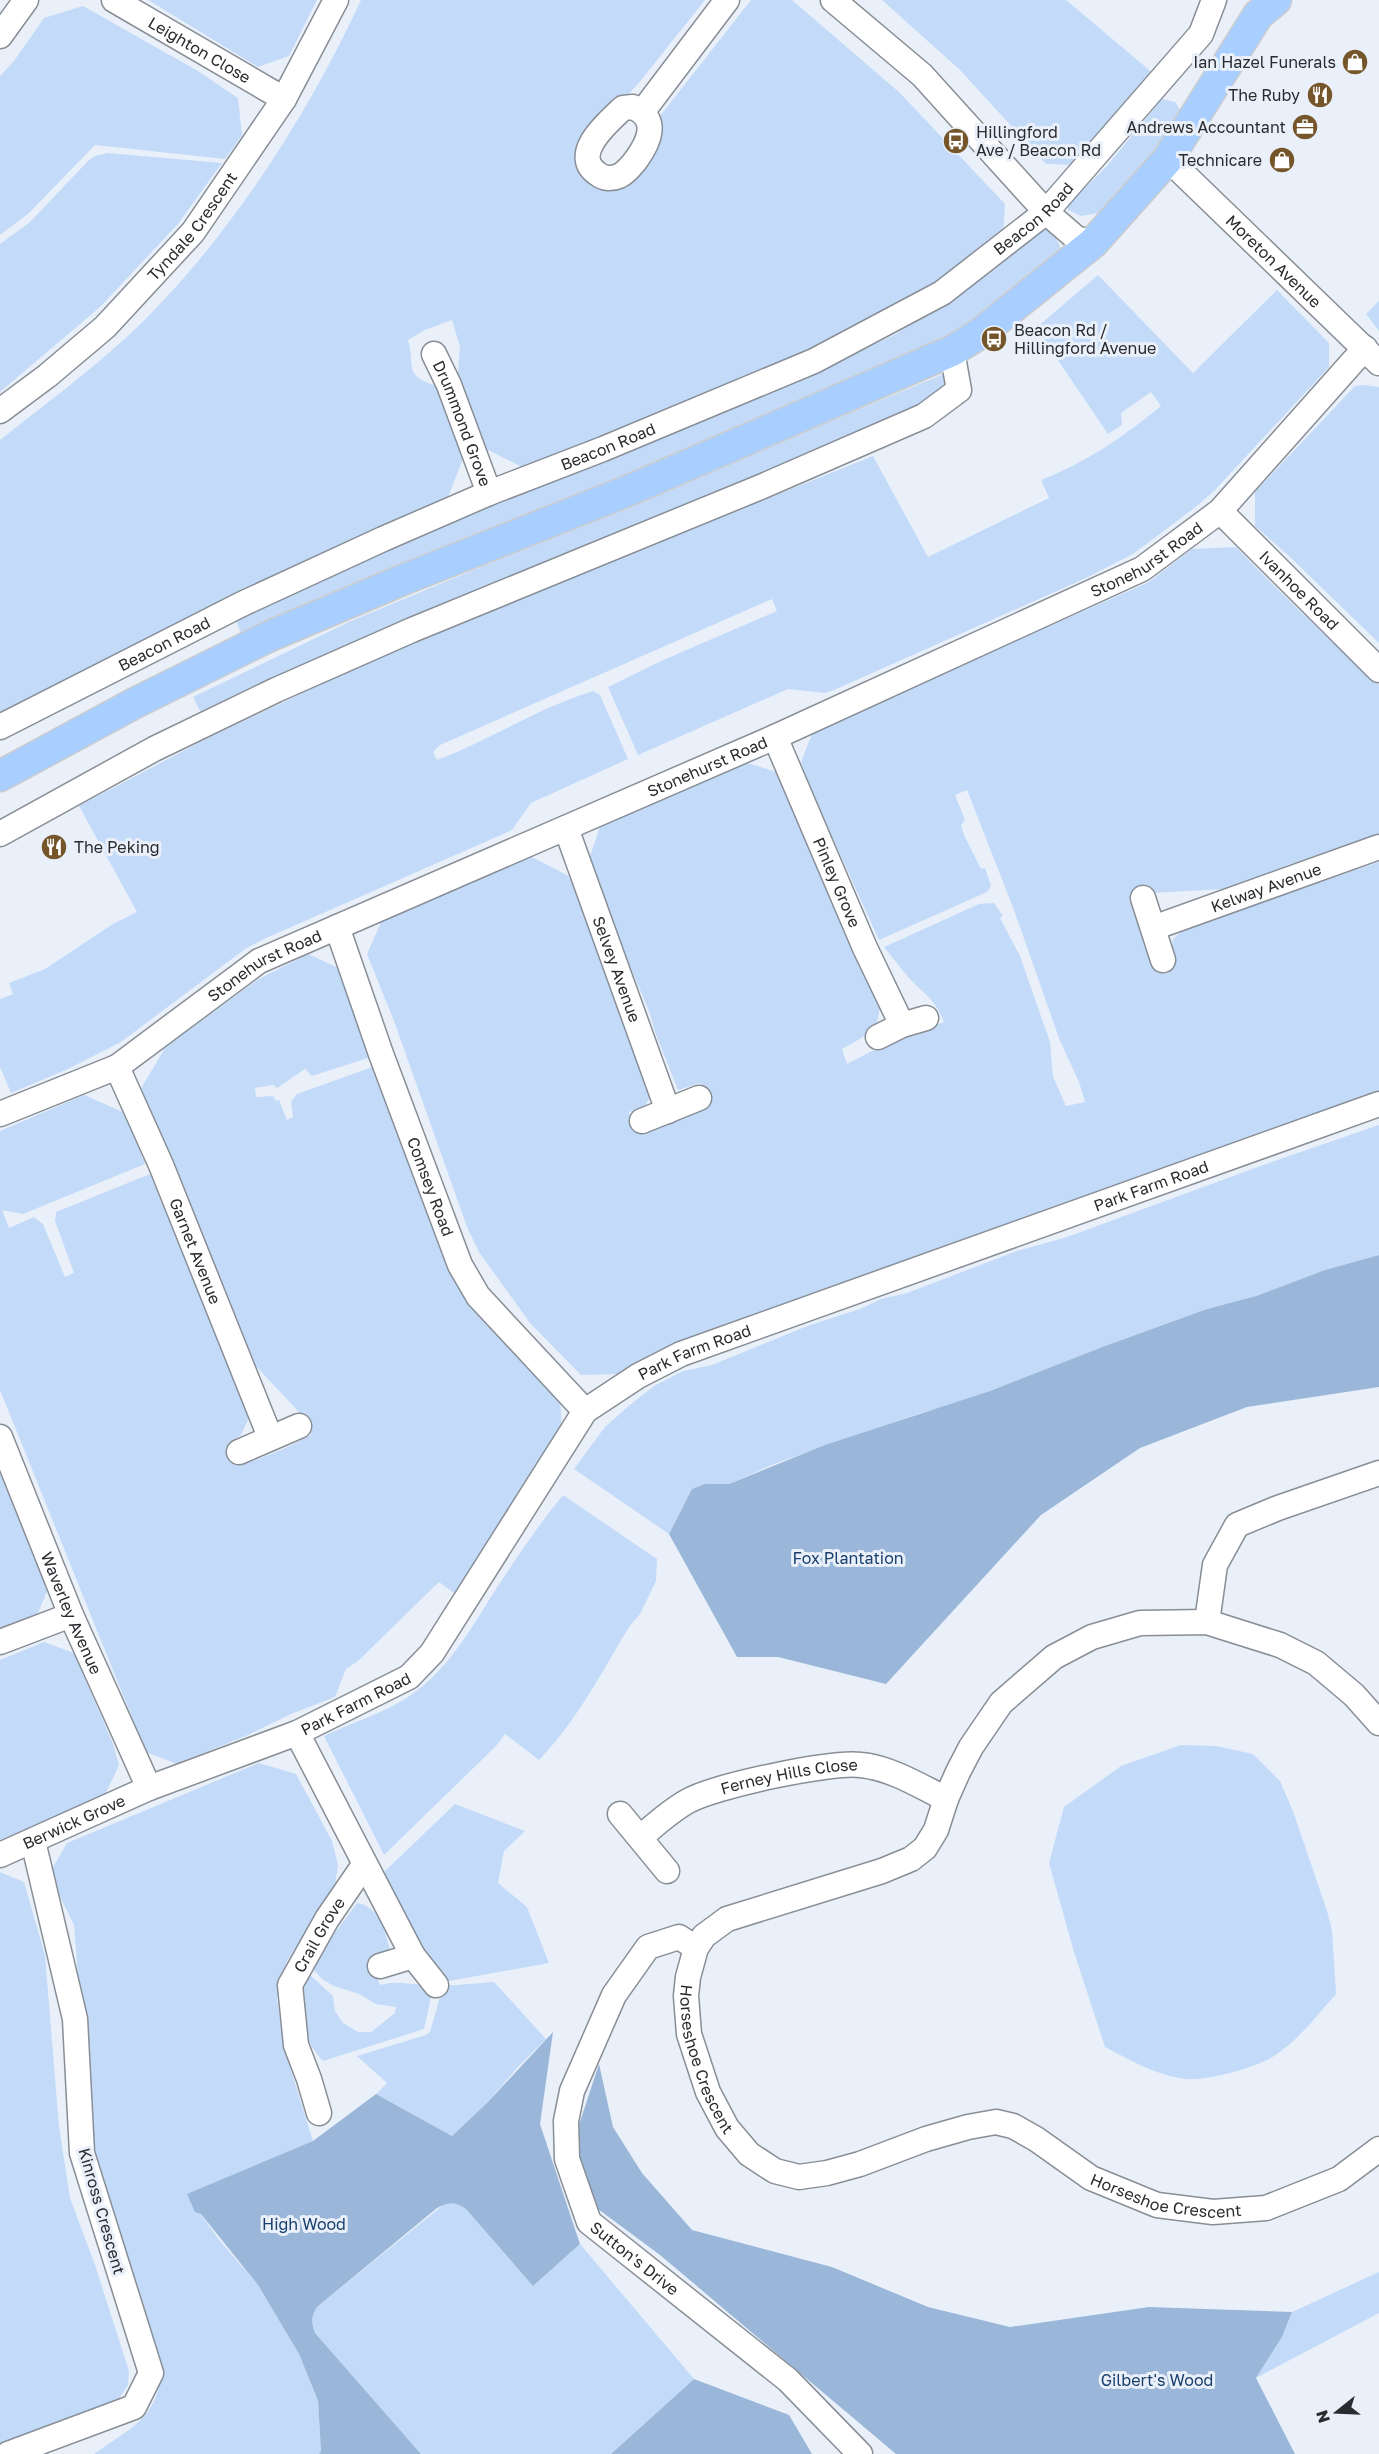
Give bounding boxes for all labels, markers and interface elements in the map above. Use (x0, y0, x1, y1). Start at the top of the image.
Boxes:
street label: Leighton Close (145, 12, 254, 87)
shop icon: Ian Hazel Funerals (1340, 47, 1370, 77)
place label: Ian Hazel Funerals (1193, 52, 1336, 72)
restaurant icon: The Ruby (1305, 80, 1335, 110)
place label: The Ruby (1228, 85, 1300, 105)
office icon: Andrews Accountant (1290, 112, 1320, 142)
place label: Andrews Accountant (1126, 117, 1286, 137)
place label: Hillingford Ave / Beacon Rd (976, 122, 1101, 160)
bus stop icon: Hillingford Ave / Beacon Rd (941, 126, 971, 156)
shop icon: Technicare (1267, 145, 1297, 175)
place label: Technicare (1178, 150, 1262, 170)
street label: Tyndale Crescent (143, 168, 241, 285)
street label: Beacon Road (989, 178, 1077, 259)
street label: Moreton Avenue (1222, 211, 1326, 312)
place label: Beacon Rd / Hillingford Avenue (1014, 320, 1156, 358)
bus stop icon: Beacon Rd / Hillingford Avenue (979, 324, 1009, 354)
street label: Drummond Grove (429, 357, 496, 489)
street label: Beacon Road (558, 418, 658, 474)
street label: Stonehurst Road (1087, 517, 1207, 601)
street label: Ivanhoe Road (1255, 546, 1343, 634)
street label: Beacon Road (115, 612, 213, 675)
street label: Stonehurst Road (644, 732, 770, 801)
restaurant icon: The Peking (39, 832, 69, 862)
street label: Pinley Grove (809, 834, 865, 930)
place label: The Peking (74, 837, 160, 857)
street label: Kelway Avenue (1208, 859, 1324, 916)
street label: Selvey Avenue (589, 913, 645, 1025)
street label: Stonehurst Road (204, 925, 325, 1006)
street label: Comsey Road (403, 1134, 458, 1239)
street label: Park Farm Road (1091, 1156, 1211, 1215)
street label: Garnet Avenue (165, 1195, 226, 1307)
street label: Park Farm Road (634, 1320, 754, 1384)
park label: Fox Plantation (792, 1548, 904, 1568)
street label: Waverley Avenue (37, 1549, 106, 1677)
street label: Park Farm Road (297, 1668, 414, 1740)
street label: Ferney Hills Close (718, 1755, 858, 1798)
street label: Berwick Grove (20, 1790, 128, 1854)
street label: Crail Grove (289, 1893, 349, 1976)
street label: Horseshoe Crescent (676, 1984, 738, 2138)
street label: Kinross Crescent (74, 2145, 130, 2277)
street label: Horseshoe Crescent (1088, 2169, 1242, 2222)
park label: High Wood (262, 2214, 346, 2234)
street label: Sutton's Drive (586, 2217, 683, 2299)
park label: Gilbert's Wood (1101, 2370, 1213, 2390)
north arrow (1307, 2382, 1367, 2442)
text: N (1311, 2408, 1334, 2426)

